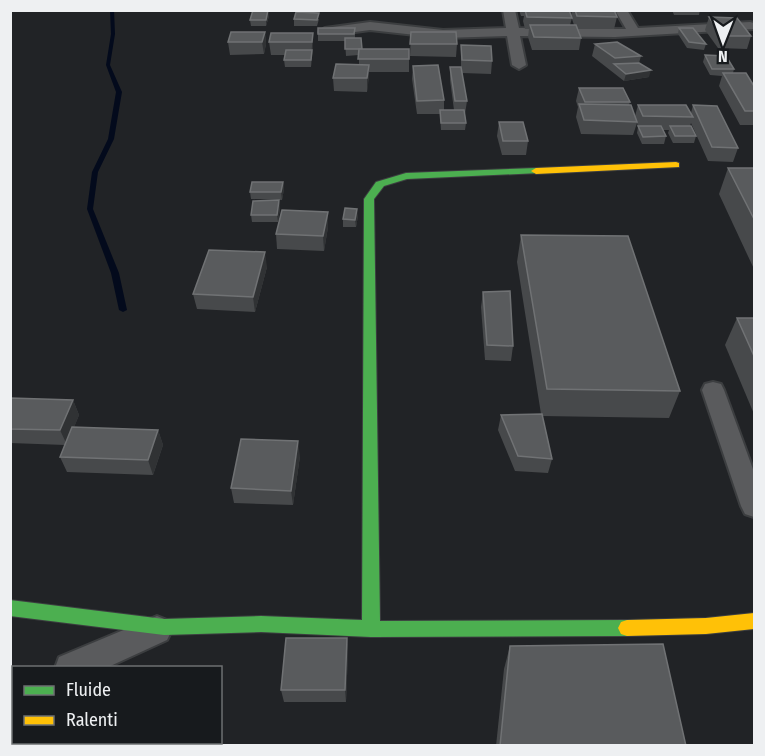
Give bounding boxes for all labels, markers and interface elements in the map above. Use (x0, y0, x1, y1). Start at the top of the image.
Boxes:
north arrow (693, 12, 753, 72)
text: N (718, 47, 728, 66)
legend (12, 666, 222, 744)
text: Fluide (66, 679, 111, 701)
text: Ralenti (66, 709, 118, 731)

